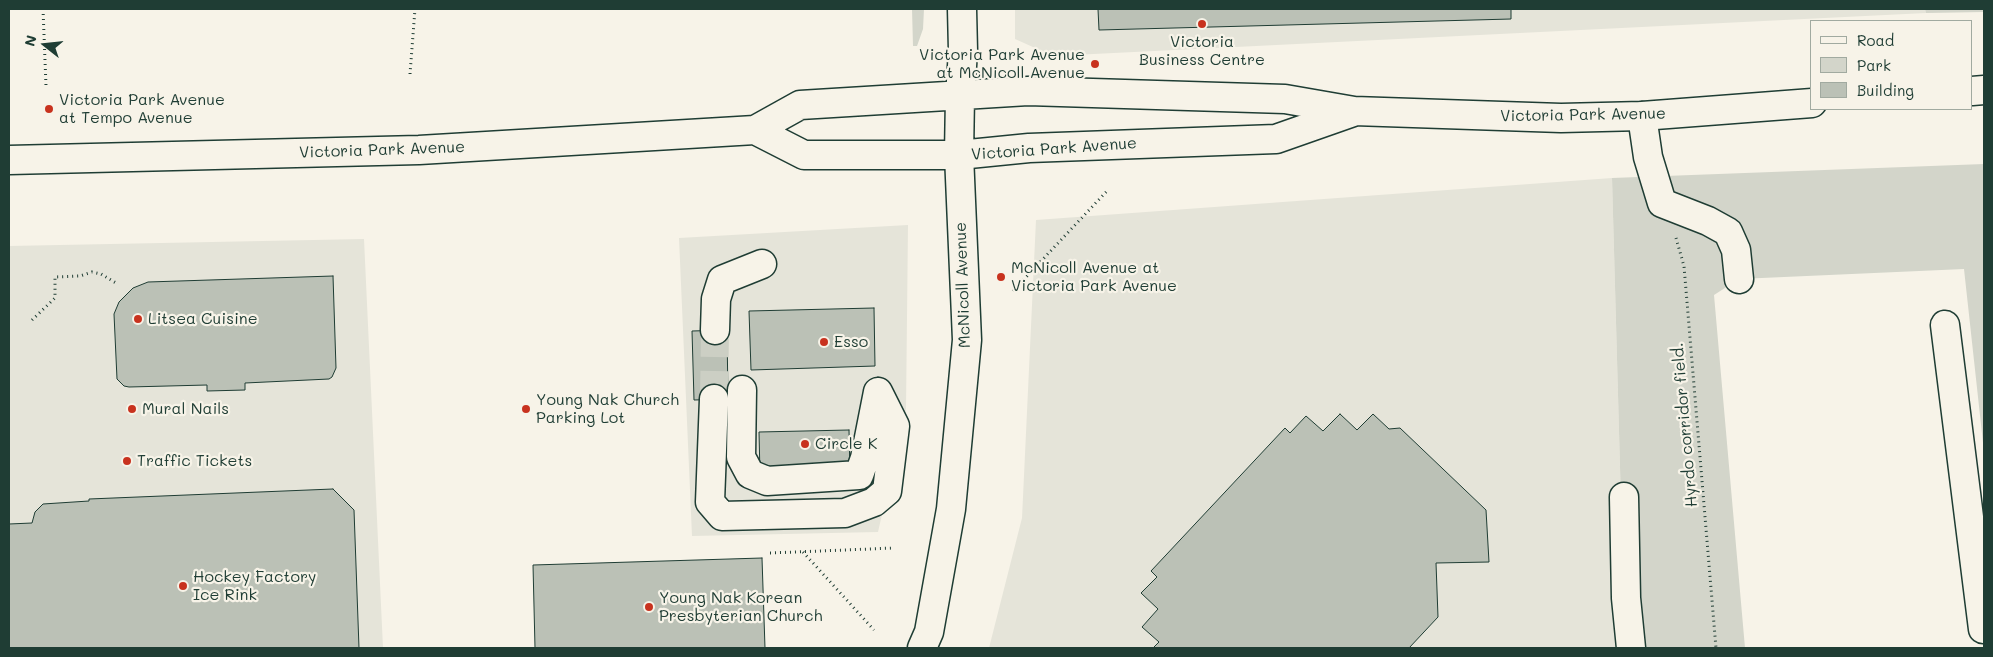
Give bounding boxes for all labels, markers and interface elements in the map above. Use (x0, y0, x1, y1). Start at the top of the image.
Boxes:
marker: Victoria Business Centre (1196, 18, 1208, 30)
north arrow (20, 20, 70, 70)
legend (1810, 20, 1973, 110)
text: Road (1857, 30, 1894, 50)
place label: Victoria Business Centre (1139, 32, 1265, 70)
text: N (19, 33, 41, 48)
place label: Victoria Park Avenue at McNicoll Avenue (919, 45, 1085, 83)
text: Park (1857, 55, 1891, 75)
marker: Victoria Park Avenue at McNicoll Avenue (1089, 58, 1101, 70)
text: Building (1857, 80, 1914, 100)
place label: Victoria Park Avenue at Tempo Avenue (59, 90, 225, 128)
marker: Victoria Park Avenue at Tempo Avenue (43, 103, 55, 115)
street label: Victoria Park Avenue (1500, 104, 1666, 126)
street label: Victoria Park Avenue (971, 134, 1137, 164)
street label: Victoria Park Avenue (299, 138, 465, 162)
street label: McNicoll Avenue (951, 222, 975, 348)
place label: McNicoll Avenue at Victoria Park Avenue (1011, 258, 1177, 296)
marker: McNicoll Avenue at Victoria Park Avenue (995, 271, 1007, 283)
place label: Litsea Cuisine (148, 309, 258, 329)
marker: Litsea Cuisine (132, 313, 144, 325)
place label: Esso (834, 332, 868, 352)
marker: Esso (818, 336, 830, 348)
street label: Hyrdo corridor field. (1668, 342, 1702, 508)
place label: Young Nak Church Parking Lot (536, 390, 679, 428)
place label: Mural Nails (142, 399, 229, 419)
marker: Mural Nails (126, 403, 138, 415)
marker: Young Nak Church Parking Lot (520, 403, 532, 415)
place label: Circle K (815, 434, 878, 454)
marker: Circle K (799, 438, 811, 450)
place label: Traffic Tickets (137, 451, 252, 471)
marker: Traffic Tickets (121, 455, 133, 467)
place label: Hockey Factory Ice Rink (193, 567, 316, 605)
marker: Hockey Factory Ice Rink (177, 580, 189, 592)
place label: Young Nak Korean Presbyterian Church (659, 588, 823, 626)
marker: Young Nak Korean Presbyterian Church (643, 601, 655, 613)

